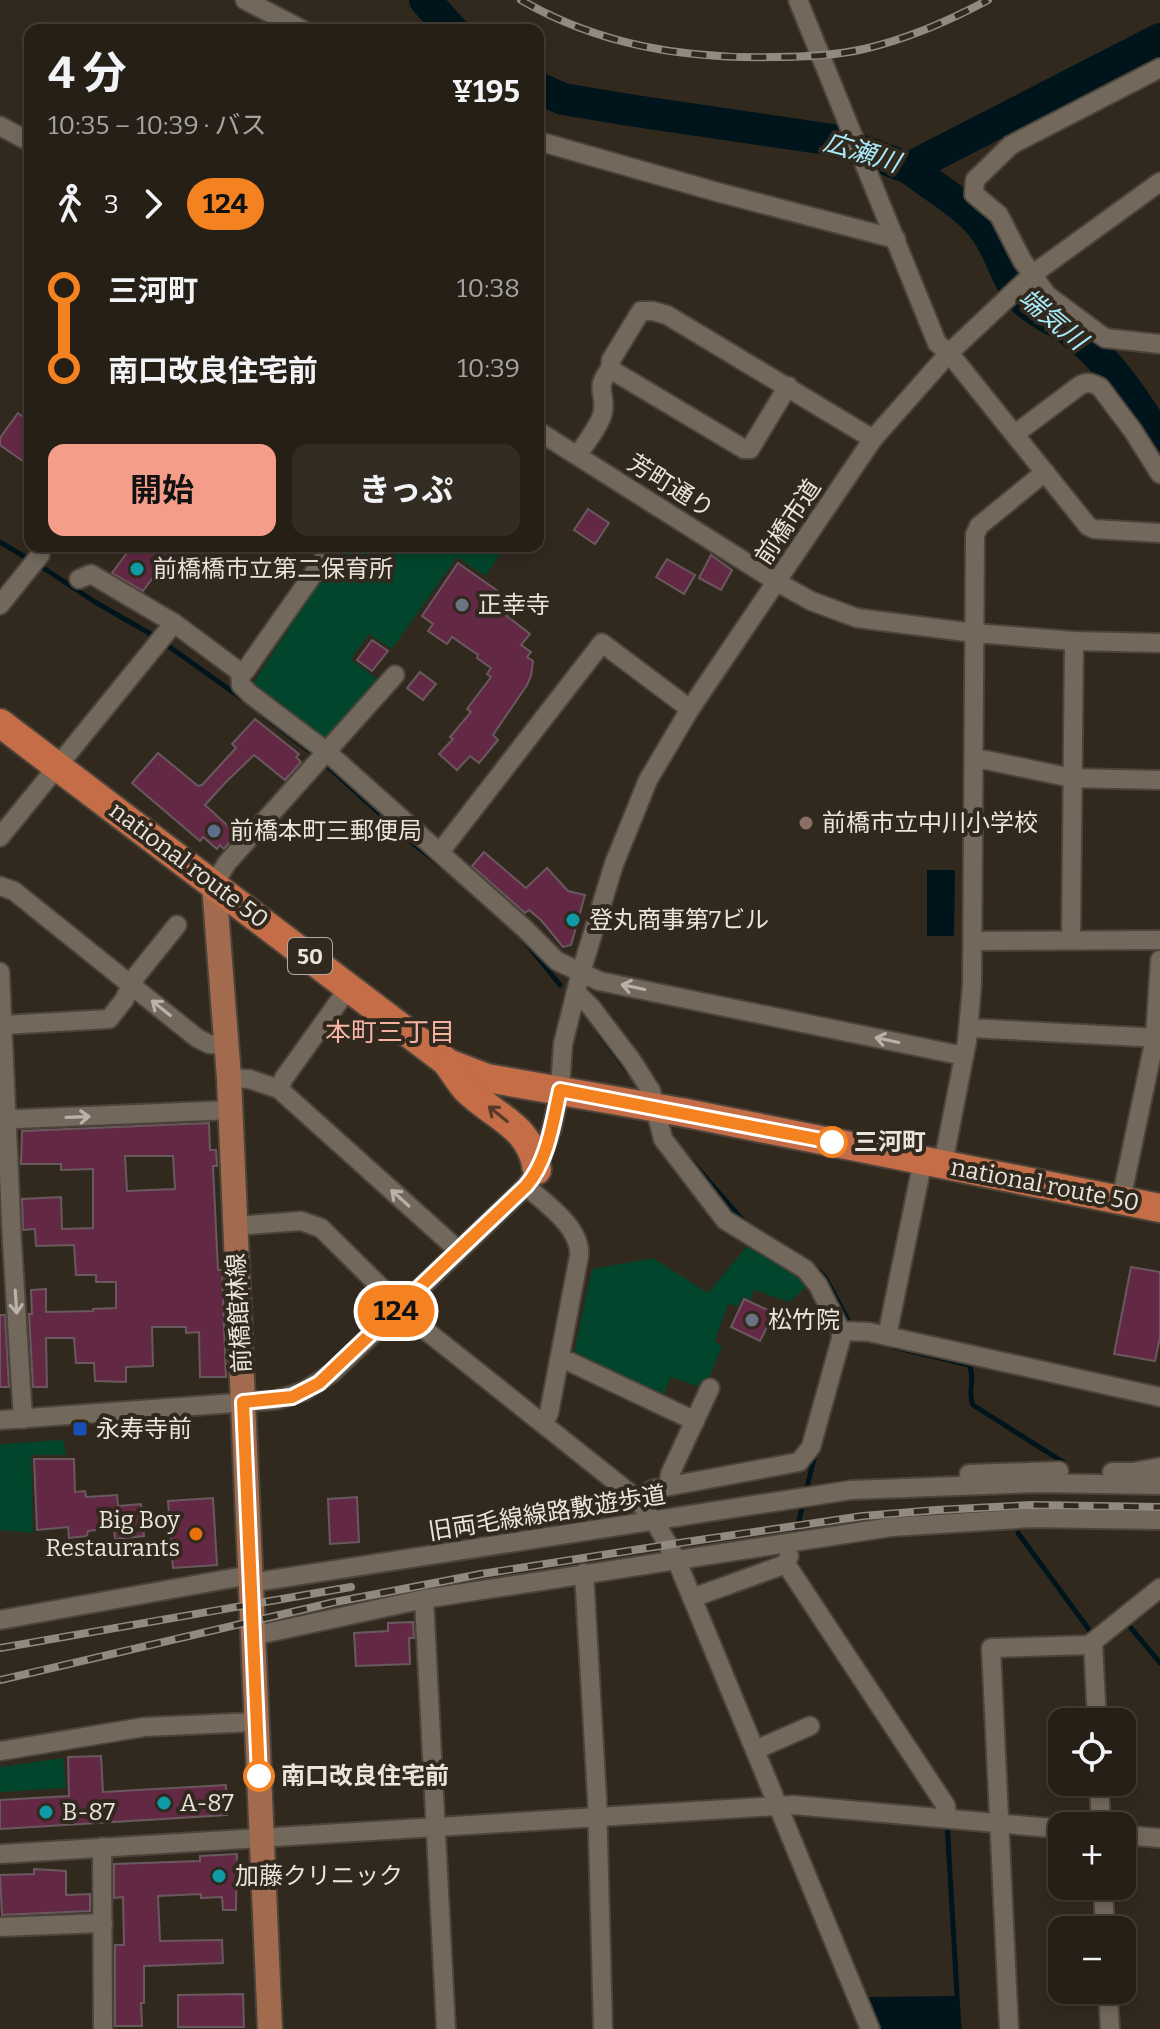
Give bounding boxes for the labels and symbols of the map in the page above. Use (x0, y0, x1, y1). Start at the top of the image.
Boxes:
water label: 広瀬川 (820, 126, 907, 180)
water label: 端気川 (1013, 282, 1095, 358)
street label: 芳町通り (623, 449, 719, 523)
street label: 前橋市道 (750, 474, 826, 570)
place label: 前橋橋市立第二保育所 (153, 555, 393, 583)
marker: 前橋橋市立第二保育所 (128, 560, 146, 578)
place label: 正幸寺 (478, 591, 550, 619)
marker: 正幸寺 (453, 596, 471, 614)
street label: national route 50 (104, 796, 274, 934)
place label: 前橋市立中川小学校 (822, 809, 1038, 837)
marker: 前橋市立中川小学校 (797, 814, 815, 832)
place label: 前橋本町三郵便局 (230, 817, 422, 845)
marker: 前橋本町三郵便局 (205, 822, 223, 840)
place label: 登丸商事第7ビル (589, 906, 769, 934)
marker: 登丸商事第7ビル (564, 911, 582, 929)
road number: 50 (288, 938, 332, 974)
one-way arrow (620, 979, 646, 994)
one-way arrow (151, 1000, 172, 1017)
district label: 本町三丁目 (325, 1017, 455, 1048)
one-way arrow (875, 1032, 901, 1047)
one-way arrow (488, 1105, 508, 1123)
one-way arrow (64, 1109, 91, 1124)
marker: 三河町 (817, 1127, 847, 1157)
place label: 三河町 (854, 1128, 926, 1156)
street label: national route 50 (948, 1153, 1142, 1217)
one-way arrow (390, 1188, 410, 1207)
street label: 前橋館林線 (222, 1252, 256, 1374)
line badge: 124 (350, 1285, 442, 1337)
one-way arrow (9, 1288, 24, 1315)
place label: 松竹院 (768, 1306, 840, 1334)
marker: 松竹院 (743, 1311, 761, 1329)
place label: 永寿寺前 (96, 1415, 192, 1443)
marker: 永寿寺前 (71, 1420, 89, 1438)
street label: 旧両毛線線路敷遊歩道 (426, 1480, 668, 1546)
place label: Big Boy Restaurants (46, 1506, 180, 1562)
marker: Big Boy Restaurants (187, 1525, 205, 1543)
marker: 南口改良住宅前 (244, 1761, 274, 1791)
place label: 南口改良住宅前 (281, 1762, 449, 1790)
place label: A-87 (180, 1789, 234, 1817)
marker: A-87 (155, 1794, 173, 1812)
place label: B-87 (62, 1798, 115, 1826)
marker: B-87 (37, 1803, 55, 1821)
place label: 加藤クリニック (235, 1862, 403, 1890)
marker: 加藤クリニック (210, 1867, 228, 1885)

